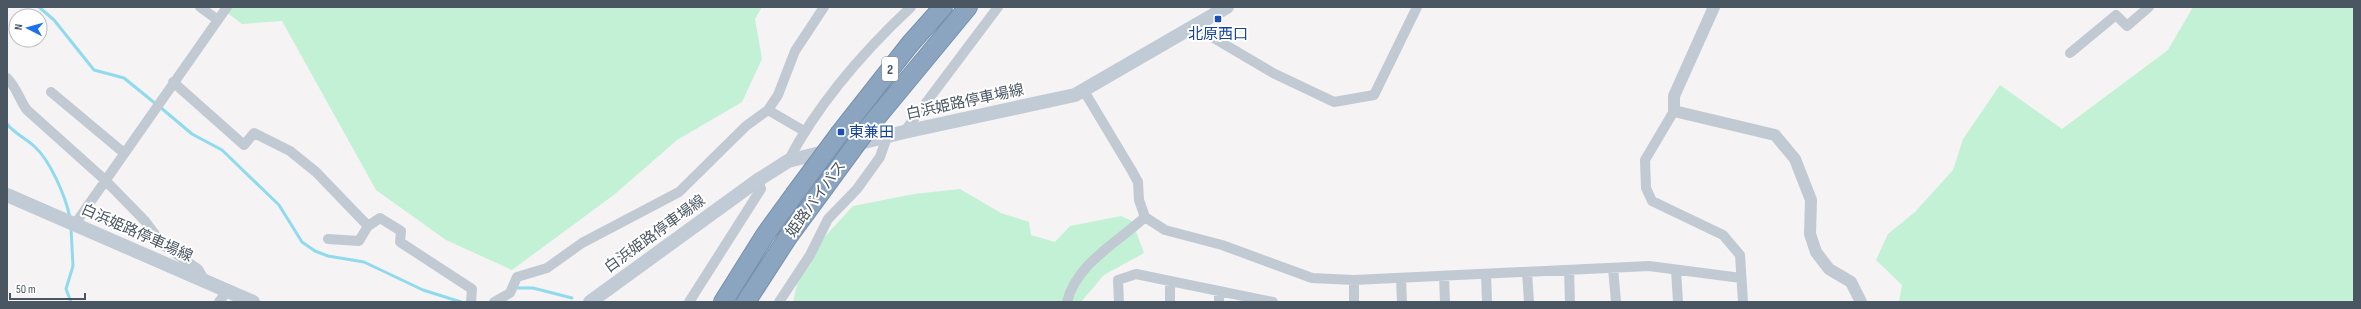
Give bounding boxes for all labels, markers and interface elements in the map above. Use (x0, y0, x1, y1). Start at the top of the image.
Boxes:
north arrow (8, 8, 48, 48)
marker: 北原西口 (1213, 14, 1223, 24)
text: N (12, 23, 25, 31)
place label: 北原西口 (1188, 25, 1248, 44)
road number: 2 (882, 57, 898, 81)
street label: 白浜姫路停車場線 (904, 80, 1026, 124)
place label: 東兼田 (849, 123, 894, 142)
marker: 東兼田 (836, 127, 846, 137)
street label: 姫路バイパス (782, 157, 850, 241)
street label: 白浜姫路停車場線 (601, 191, 709, 277)
street label: 白浜姫路停車場線 (78, 200, 196, 266)
scale bar (10, 275, 85, 301)
text: 50 m (16, 282, 36, 297)

